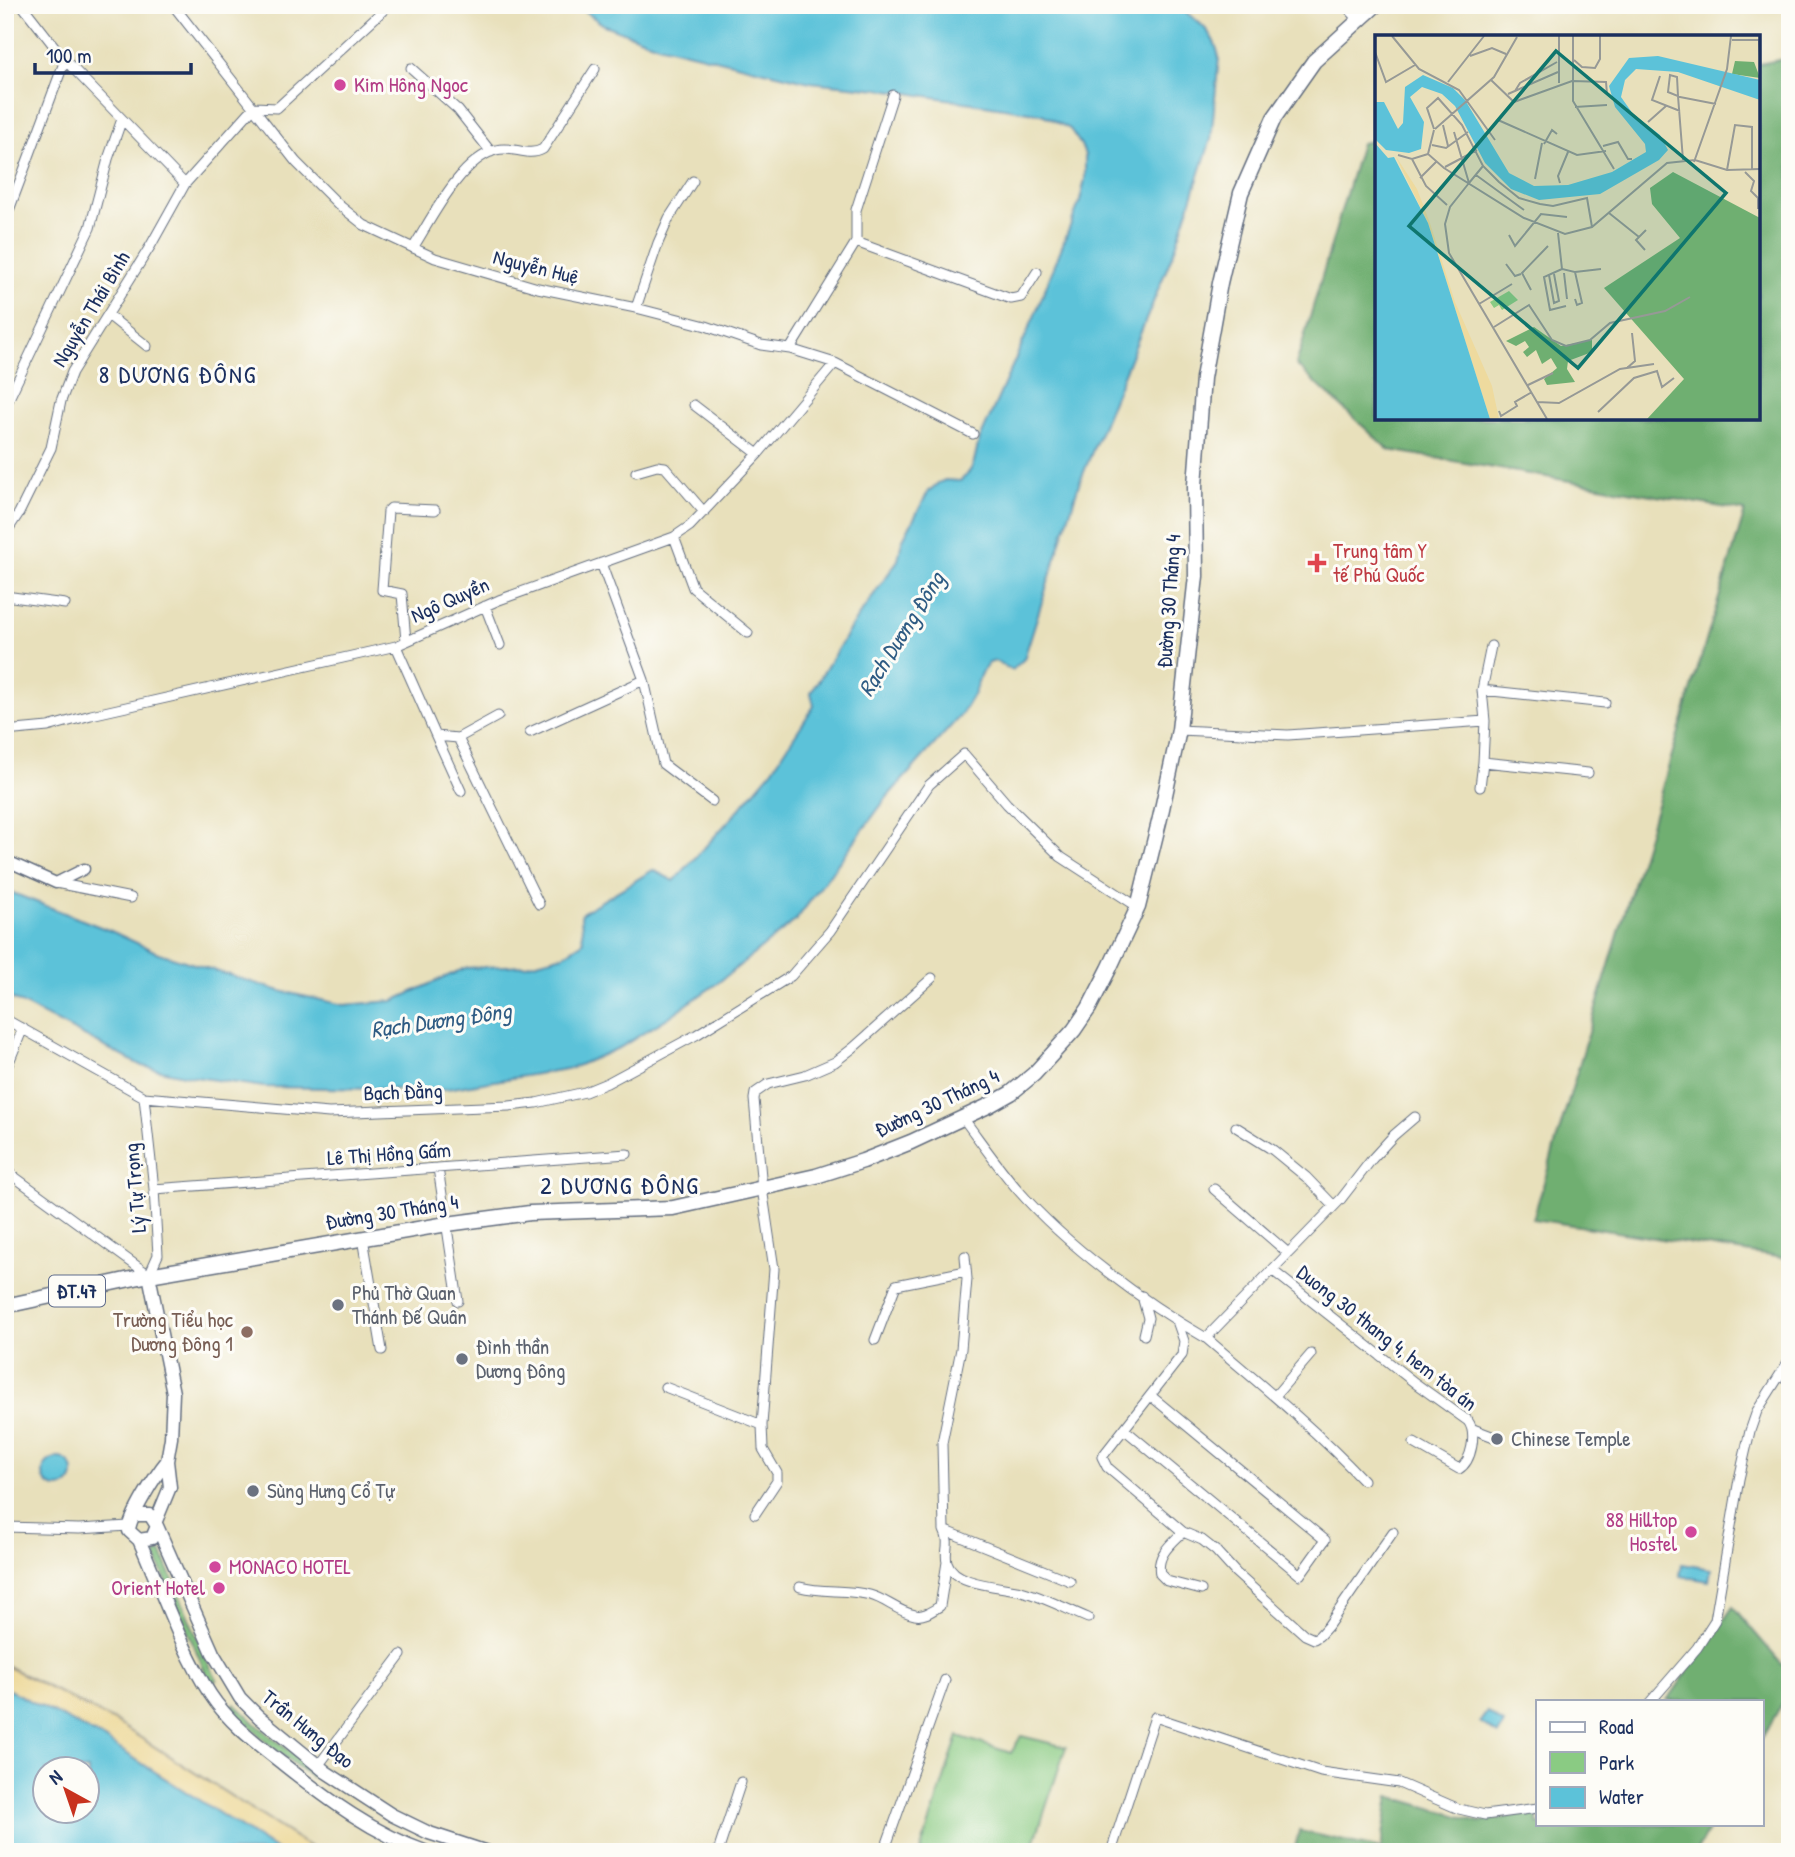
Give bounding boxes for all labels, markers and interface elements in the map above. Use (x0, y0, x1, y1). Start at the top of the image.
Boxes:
scale bar (35, 32, 191, 76)
inset map (1375, 35, 1760, 420)
text: 100 m (46, 41, 92, 70)
place label: Kim Hông Ngoc (354, 70, 469, 99)
marker: Kim Hông Ngoc (332, 77, 348, 93)
street label: Nguyễn Huệ (490, 242, 582, 291)
street label: Nguyễn Thái Bình (45, 245, 137, 372)
district label: 8 DƯƠNG ĐÔNG (99, 358, 257, 390)
street label: Đường 30 Tháng 4 (1149, 533, 1188, 669)
place label: Trung tâm Y tế Phú Quốc (1333, 536, 1428, 589)
marker: Trung tâm Y tế Phú Quốc (1307, 553, 1327, 573)
water label: Rạch Dương Đông (850, 564, 953, 702)
street label: Ngô Quyền (406, 569, 493, 630)
water label: Rạch Dương Đông (369, 994, 515, 1046)
street label: Đường 30 Tháng 4 (870, 1061, 1004, 1144)
street label: Bạch Đằng (363, 1076, 443, 1107)
street label: Lê Thị Hồng Gấm (326, 1135, 452, 1172)
street label: Lý Tự Trọng (116, 1142, 153, 1234)
district label: 2 DƯƠNG ĐÔNG (540, 1169, 700, 1201)
street label: Đường 30 Tháng 4 (323, 1187, 461, 1236)
street label: Duong 30 thang 4, hem tòa án (1291, 1258, 1484, 1417)
road number: ĐT.47 (49, 1275, 105, 1306)
place label: Phủ Thờ Quan Thánh Đế Quân (352, 1278, 467, 1331)
marker: Phủ Thờ Quan Thánh Đế Quân (330, 1297, 346, 1313)
place label: Trường Tiểu học Dương Đông 1 (113, 1305, 234, 1358)
marker: Trường Tiểu học Dương Đông 1 (239, 1324, 255, 1340)
place label: Đình thần Dương Đông (476, 1332, 565, 1385)
marker: Đình thần Dương Đông (454, 1351, 470, 1367)
place label: Chinese Temple (1511, 1424, 1631, 1453)
marker: Chinese Temple (1489, 1431, 1505, 1447)
place label: Sùng Hưng Cổ Tự (267, 1476, 395, 1505)
marker: Sùng Hưng Cổ Tự (245, 1483, 261, 1499)
place label: 88 Hilltop Hostel (1606, 1505, 1677, 1558)
marker: 88 Hilltop Hostel (1683, 1524, 1699, 1540)
place label: MONACO HOTEL (229, 1552, 351, 1581)
marker: MONACO HOTEL (207, 1559, 223, 1575)
place label: Orient Hotel (111, 1573, 205, 1602)
marker: Orient Hotel (211, 1580, 227, 1596)
street label: Trần Hưng Đạo (256, 1683, 360, 1775)
legend (1536, 1700, 1764, 1826)
text: Road (1599, 1712, 1633, 1741)
text: Park (1599, 1748, 1634, 1777)
north arrow (32, 1756, 102, 1826)
text: N (43, 1764, 67, 1790)
text: Water (1599, 1782, 1644, 1811)

